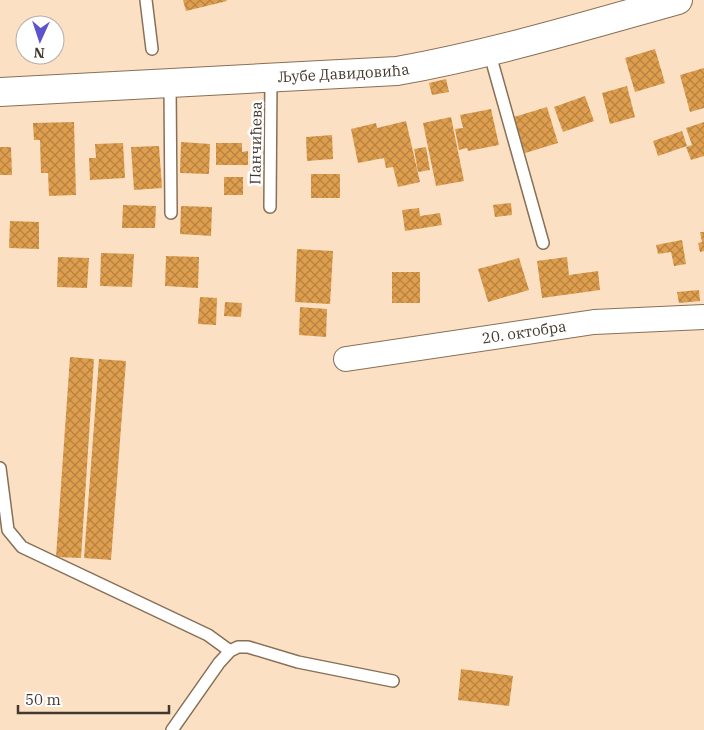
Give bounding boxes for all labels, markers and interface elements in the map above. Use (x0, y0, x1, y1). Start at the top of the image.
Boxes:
north arrow (15, 15, 65, 65)
text: N (33, 44, 45, 62)
street label: Љубе Давидовића (277, 59, 411, 86)
street label: Панчићева (245, 101, 266, 185)
street label: 20. октобра (481, 316, 567, 348)
scale bar (18, 682, 169, 714)
text: 50 m (25, 690, 61, 709)

